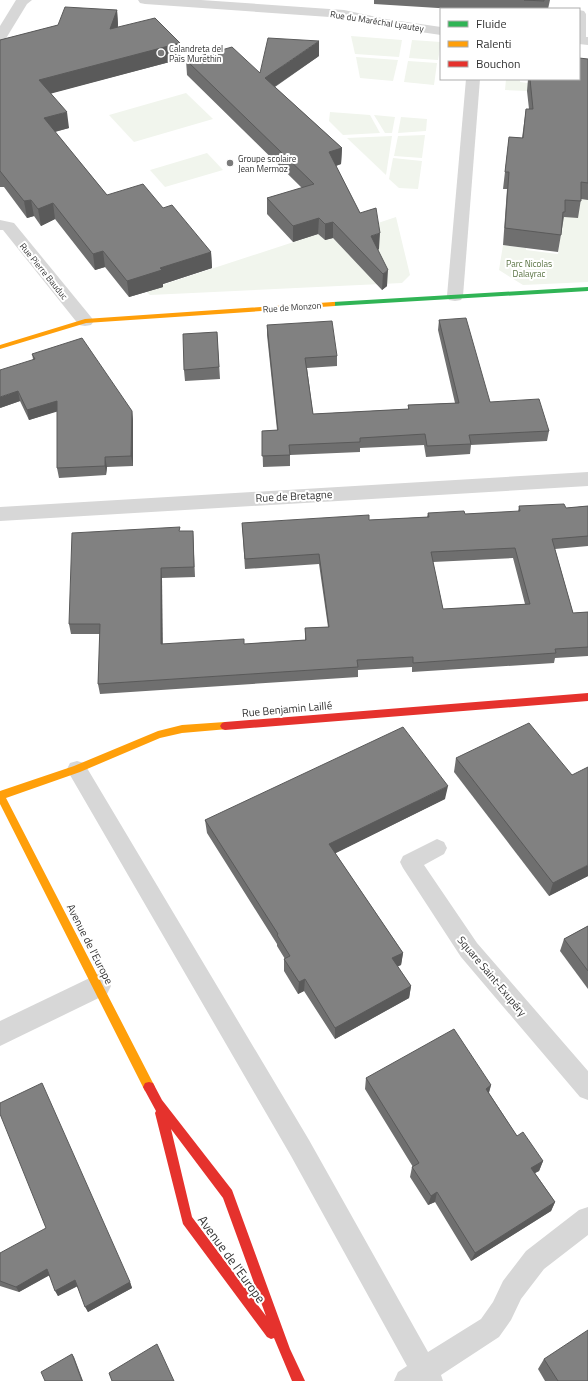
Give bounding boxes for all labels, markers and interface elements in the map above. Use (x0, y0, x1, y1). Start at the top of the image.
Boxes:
street label: Rue du Maréchal Lyautey (329, 7, 425, 35)
legend (440, 8, 580, 80)
text: Fluide (476, 14, 507, 33)
text: Ralenti (476, 34, 511, 53)
place label: Calandreta del Paìs Murethin (169, 42, 223, 65)
marker: Calandreta del Paìs Murethin (156, 48, 166, 58)
text: Bouchon (476, 54, 521, 73)
place label: Groupe scolaire Jean Mermoz (238, 152, 297, 175)
marker: Groupe scolaire Jean Mermoz (225, 158, 235, 168)
street label: Rue Pierre Bauduc (17, 240, 71, 302)
park label: Parc Nicolas Dalayrac (506, 257, 552, 280)
street label: Rue de Monzon (262, 298, 322, 316)
street label: Rue de Bretagne (255, 486, 333, 506)
street label: Rue Benjamin Laillé (241, 697, 333, 721)
street label: Avenue de l'Europe (63, 901, 117, 987)
street label: Square Saint-Exupéry (454, 932, 531, 1020)
street label: Avenue de l'Europe (193, 1211, 271, 1307)

